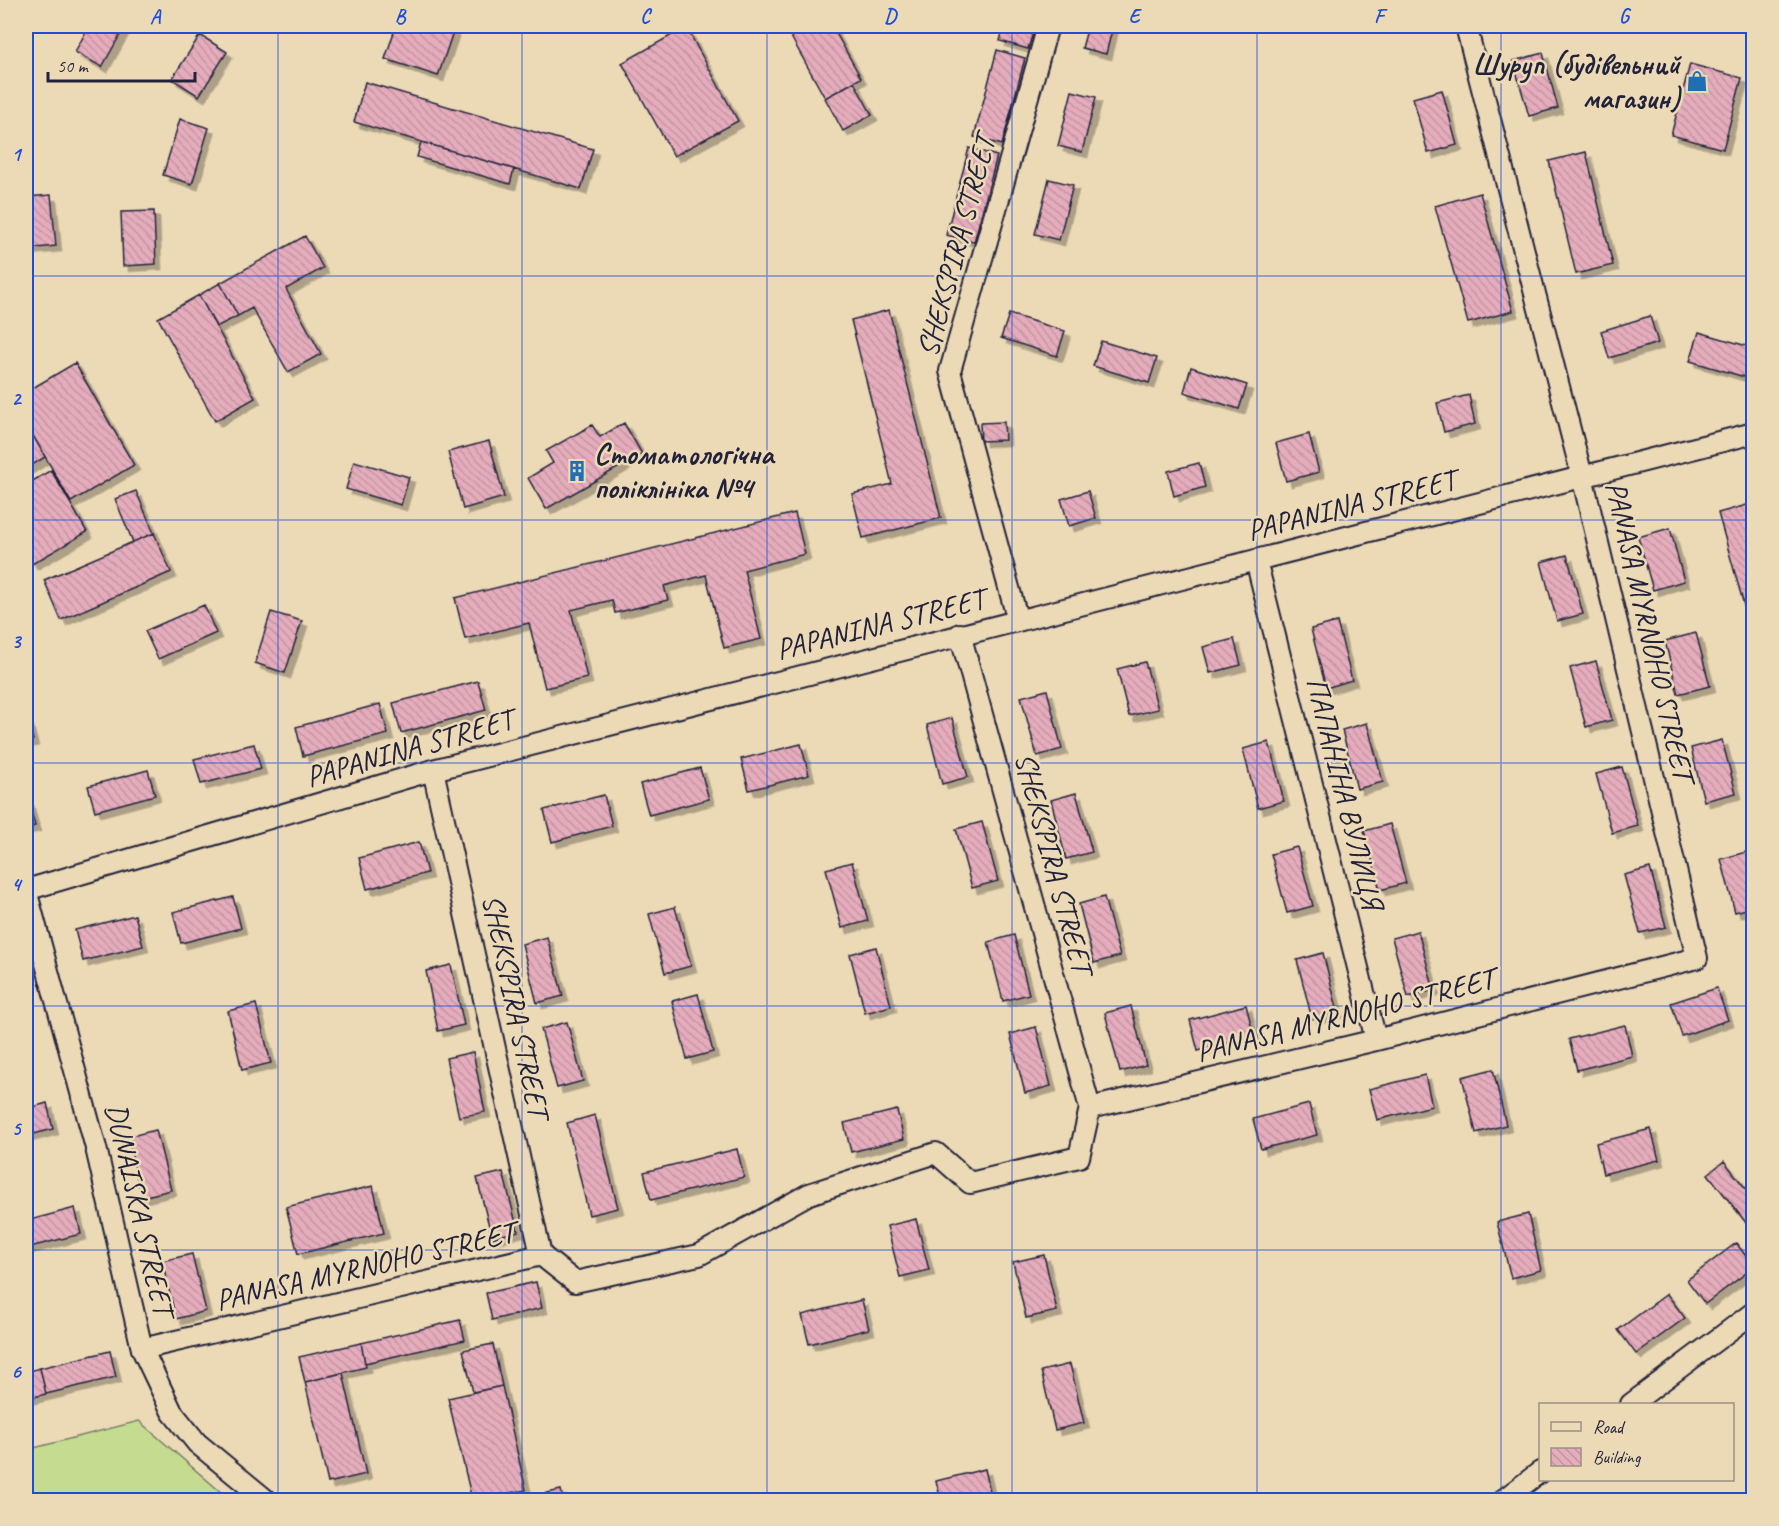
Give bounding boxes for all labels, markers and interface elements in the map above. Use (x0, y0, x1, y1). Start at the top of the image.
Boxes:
text: A (150, 4, 162, 29)
text: B (395, 4, 407, 29)
text: C (640, 4, 652, 29)
text: D (884, 4, 898, 29)
text: E (1129, 4, 1143, 29)
text: F (1374, 4, 1388, 29)
text: G (1619, 4, 1632, 29)
scale bar (48, 45, 195, 83)
place label: Шуруп (будівельний магазин) (1472, 45, 1682, 117)
text: 50 m (57, 55, 90, 77)
shop icon: Шуруп (будівельний магазин) (1685, 69, 1709, 93)
street label: SHEKSPIRA STREET (908, 125, 1005, 361)
text: 1 (12, 142, 23, 167)
text: 2 (12, 386, 23, 411)
place label: Стоматологічна поліклініка №4 (594, 435, 776, 507)
building icon: Стоматологічна поліклініка №4 (565, 459, 589, 483)
street label: PAPANINA STREET (1243, 459, 1466, 549)
street label: PANASA MYRNOHO STREET (1597, 478, 1705, 791)
street label: PAPANINA STREET (772, 578, 995, 668)
text: 3 (12, 629, 23, 654)
street label: ПАПАНІНА ВУЛИЦЯ (1298, 673, 1393, 917)
street label: PAPANINA STREET (301, 698, 524, 796)
street label: SHEKSPIRA STREET (1006, 748, 1103, 984)
text: 4 (12, 872, 24, 897)
street label: SHEKSPIRA STREET (474, 891, 559, 1127)
street label: PANASA MYRNOHO STREET (1192, 958, 1505, 1070)
street label: DUNAISKA STREET (97, 1099, 184, 1326)
text: 5 (12, 1116, 23, 1141)
street label: PANASA MYRNOHO STREET (212, 1211, 525, 1319)
text: 6 (11, 1359, 22, 1384)
legend (1539, 1403, 1734, 1481)
text: Road (1593, 1416, 1626, 1438)
text: Building (1593, 1446, 1642, 1468)

